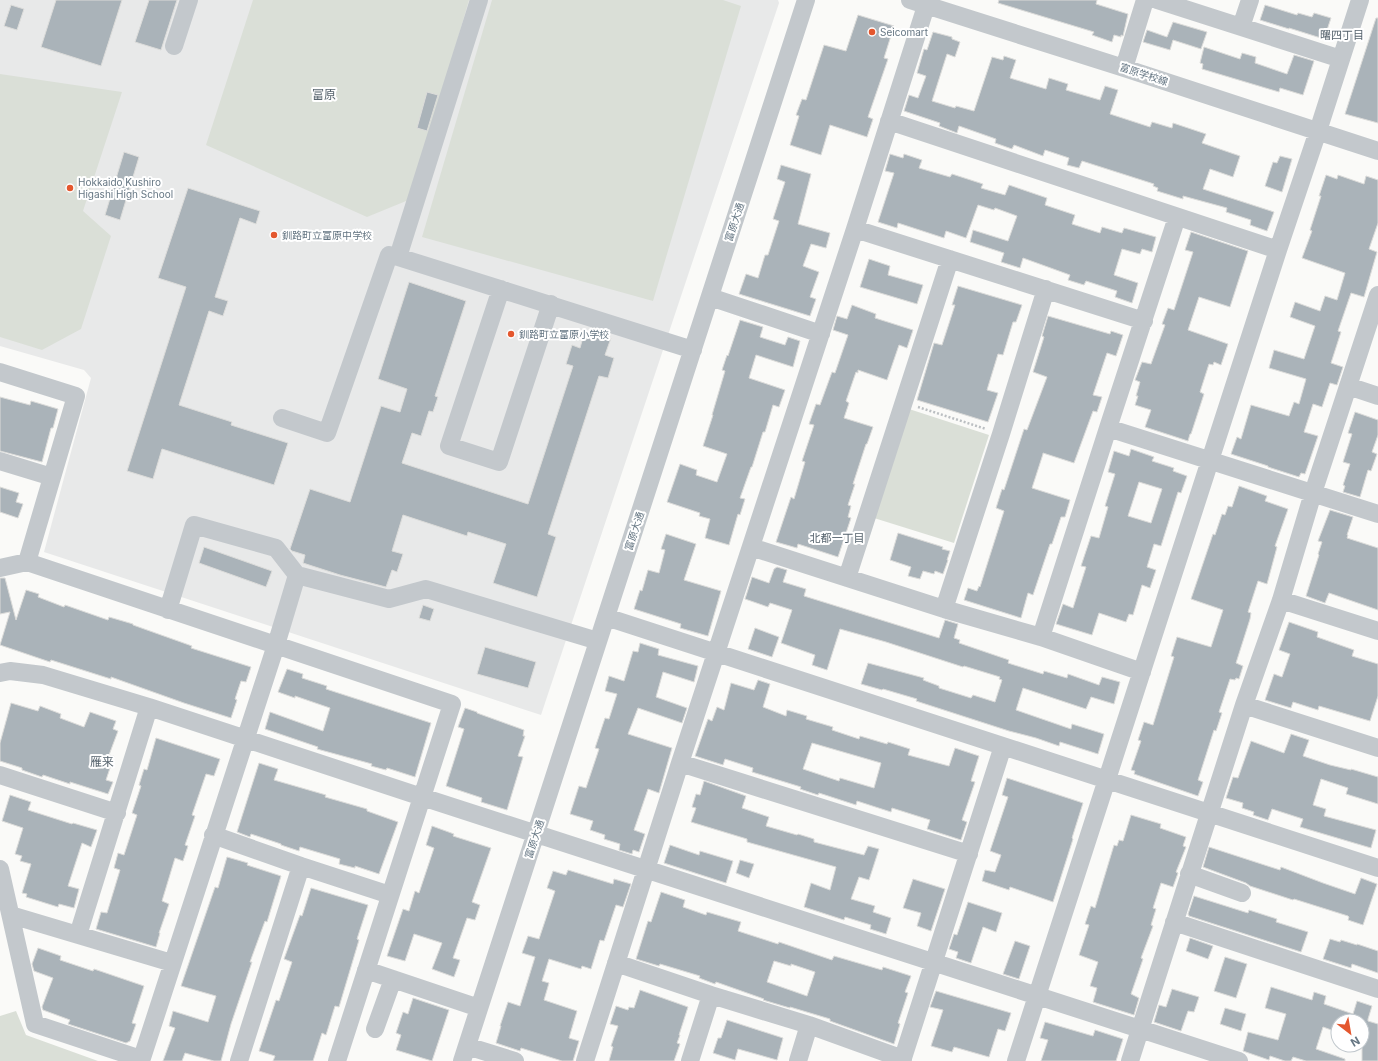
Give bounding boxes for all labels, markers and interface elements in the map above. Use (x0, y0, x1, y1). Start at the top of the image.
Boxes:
place label: Seicomart (880, 26, 929, 38)
marker: Seicomart (867, 27, 877, 37)
district label: 曙四丁目 (1320, 28, 1364, 42)
street label: 富原学校線 (1118, 61, 1170, 87)
district label: 富原 (312, 87, 336, 102)
place label: Hokkaido Kushiro Higashi High School (78, 176, 173, 200)
marker: Hokkaido Kushiro Higashi High School (65, 183, 75, 193)
street label: 富原大通 (722, 201, 746, 243)
place label: 釧路町立富原中学校 (282, 229, 372, 241)
marker: 釧路町立富原中学校 (269, 230, 279, 240)
place label: 釧路町立富原小学校 (519, 328, 609, 340)
marker: 釧路町立富原小学校 (506, 329, 516, 339)
street label: 富原大通 (622, 510, 646, 552)
district label: 北都一丁目 (810, 531, 865, 545)
district label: 雁来 (90, 754, 114, 769)
street label: 富原大通 (522, 818, 546, 860)
north arrow (1330, 1013, 1370, 1053)
text: N (1348, 1033, 1362, 1050)

